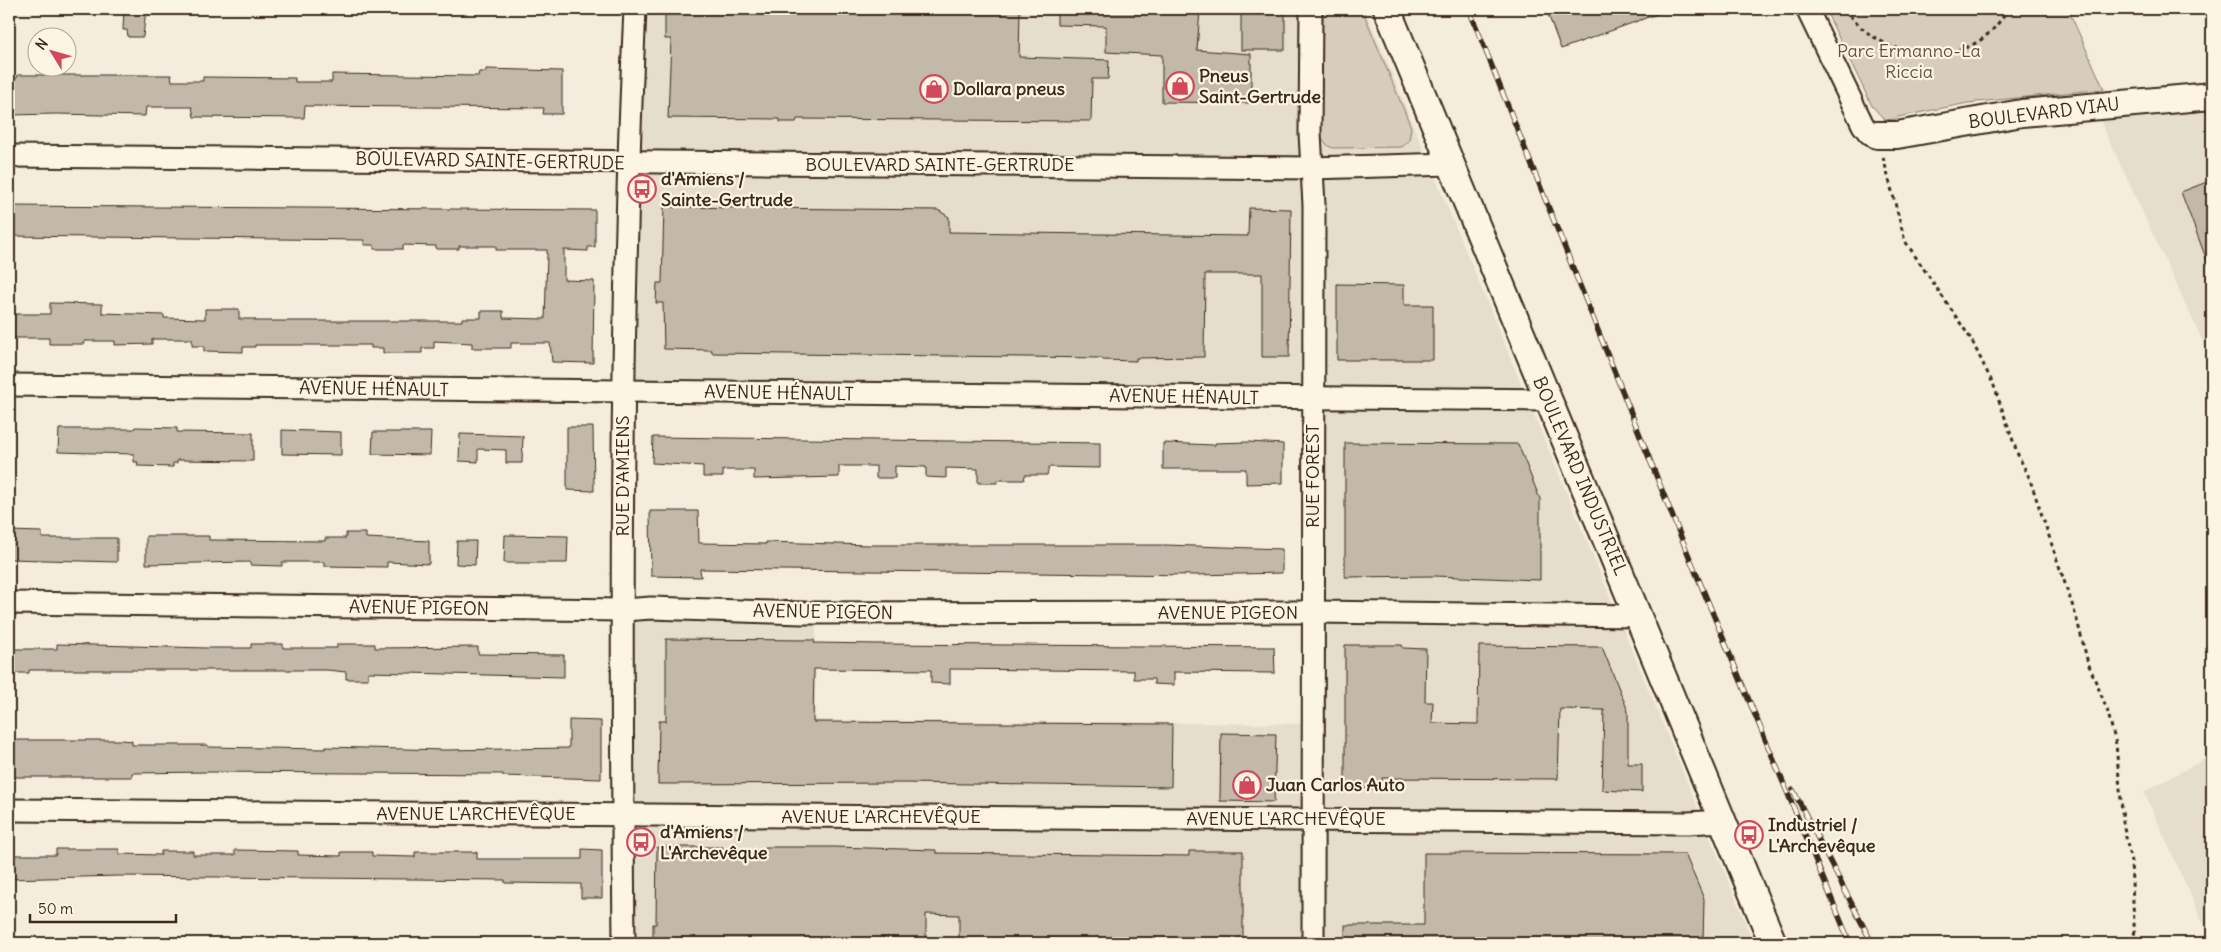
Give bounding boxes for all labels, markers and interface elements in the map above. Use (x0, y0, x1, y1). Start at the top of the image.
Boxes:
north arrow (28, 28, 78, 78)
text: N (32, 35, 52, 53)
park label: Parc Ermanno-La Riccia (1837, 39, 1981, 83)
place label: Pneus Saint-Gertrude (1199, 64, 1321, 108)
shop icon: Pneus Saint-Gertrude (1165, 71, 1195, 101)
shop icon: Dollara pneus (919, 74, 949, 104)
place label: Dollara pneus (953, 77, 1065, 100)
street label: BOULEVARD VIAU (1967, 92, 2121, 133)
street label: BOULEVARD SAINTE-GERTRUDE (355, 147, 625, 174)
street label: BOULEVARD SAINTE-GERTRUDE (805, 153, 1075, 176)
place label: d'Amiens / Sainte-Gertrude (661, 167, 793, 211)
bus stop icon: d'Amiens / Sainte-Gertrude (627, 174, 657, 204)
street label: BOULEVARD INDUSTRIEL (1528, 373, 1633, 579)
street label: AVENUE HÉNAULT (299, 376, 449, 401)
street label: AVENUE HÉNAULT (704, 380, 854, 405)
street label: AVENUE HÉNAULT (1109, 384, 1259, 409)
street label: RUE D'AMIENS (611, 415, 634, 537)
street label: RUE FOREST (1301, 424, 1324, 528)
street label: AVENUE PIGEON (349, 595, 489, 620)
street label: AVENUE PIGEON (753, 599, 893, 624)
street label: AVENUE PIGEON (1158, 601, 1298, 624)
shop icon: Juan Carlos Auto (1232, 770, 1262, 800)
place label: Juan Carlos Auto (1266, 773, 1405, 796)
street label: AVENUE L'ARCHEVÊQUE (376, 802, 576, 825)
street label: AVENUE L'ARCHEVÊQUE (781, 805, 981, 828)
street label: AVENUE L'ARCHEVÊQUE (1186, 807, 1386, 830)
place label: Industriel / L'Archevêque (1768, 813, 1876, 857)
place label: d'Amiens / L'Archevêque (660, 820, 768, 864)
bus stop icon: Industriel / L'Archevêque (1734, 820, 1764, 850)
bus stop icon: d'Amiens / L'Archevêque (626, 827, 656, 857)
scale bar (30, 892, 176, 924)
text: 50 m (38, 899, 73, 918)

